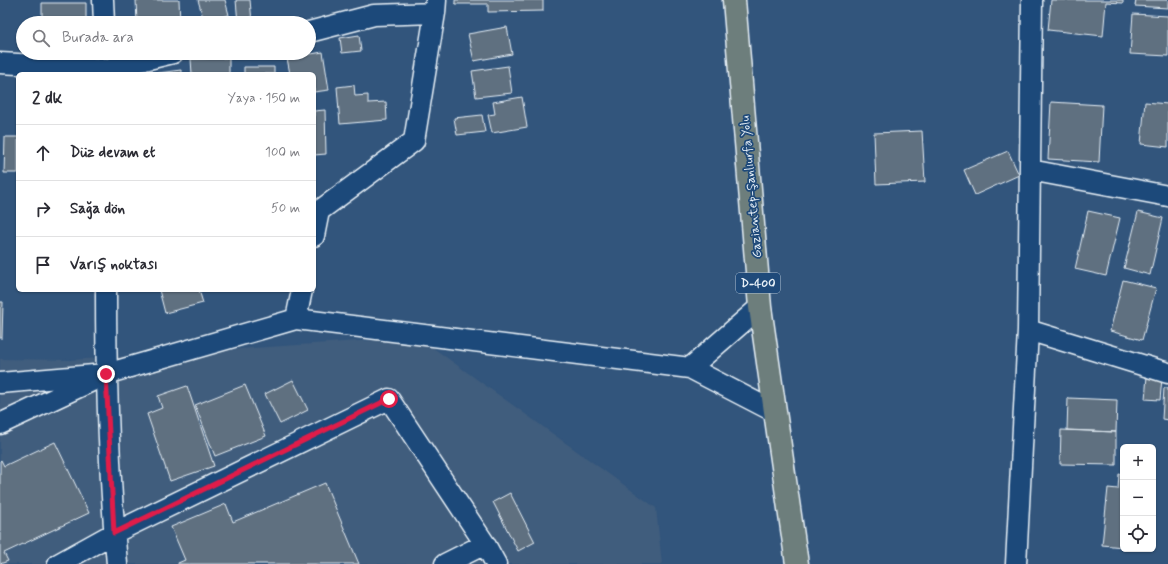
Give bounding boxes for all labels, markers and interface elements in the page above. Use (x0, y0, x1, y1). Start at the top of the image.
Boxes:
search box (16, 16, 316, 60)
icon: search (30, 27, 52, 49)
text: Burada ara (62, 28, 134, 48)
text: 2 dk (32, 87, 62, 109)
text: Yaya · 150 m (228, 90, 300, 107)
street label: Gaziantep-Şanlıurfa Yolu (737, 115, 766, 259)
icon: ahead (32, 142, 54, 164)
text: Düz devam et (70, 143, 155, 163)
text: 100 m (265, 144, 300, 161)
icon: right (32, 198, 54, 220)
text: Sağa dön (70, 199, 125, 219)
text: 50 m (271, 200, 300, 217)
icon: arrive (32, 254, 54, 276)
text: Varış noktası (70, 255, 158, 275)
road number: D-400 (736, 273, 780, 293)
route end (97, 365, 115, 383)
route start (380, 390, 398, 408)
map controls (1120, 444, 1156, 552)
button: + (1120, 444, 1156, 480)
button: − (1120, 480, 1156, 516)
button: locate (1120, 516, 1156, 552)

